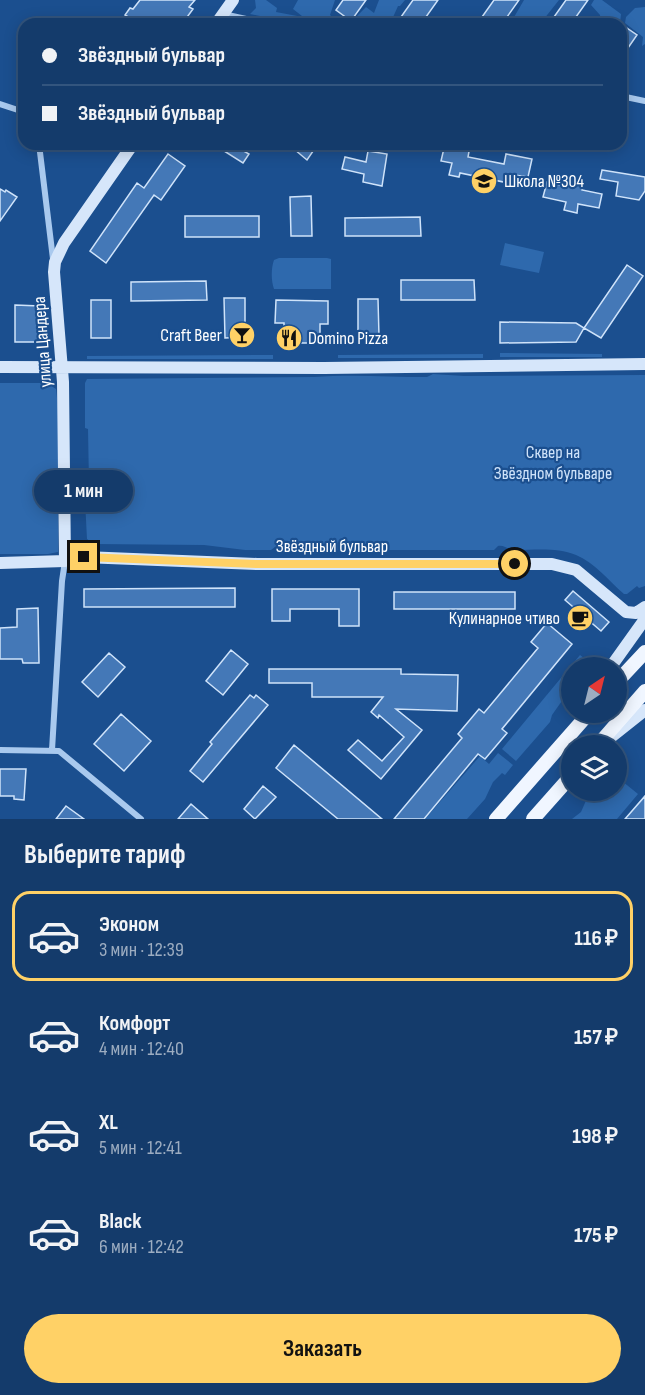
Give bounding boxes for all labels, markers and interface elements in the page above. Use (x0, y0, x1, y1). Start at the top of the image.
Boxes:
text: Звёздный бульвар (78, 42, 225, 69)
text: Звёздный бульвар (78, 100, 225, 127)
school or university icon: Школа №304 (469, 166, 499, 196)
place label: Школа №304 (504, 171, 585, 192)
street label: улица Цандера (29, 296, 56, 388)
bar icon: Craft Beer (227, 320, 257, 350)
restaurant icon: Domino Pizza (274, 323, 304, 353)
place label: Craft Beer (160, 325, 222, 346)
place label: Domino Pizza (308, 328, 388, 349)
park label: Сквер на Звёздном бульваре (494, 442, 612, 484)
callout: 1 мин (34, 470, 134, 512)
text: 1 мин (64, 479, 103, 503)
street label: Звёздный бульвар (276, 536, 388, 557)
route end (70, 543, 97, 570)
route start (501, 550, 528, 577)
cafe icon: Кулинарное чтиво (565, 603, 595, 633)
place label: Кулинарное чтиво (449, 608, 560, 629)
north arrow (561, 657, 627, 723)
map controls (561, 657, 627, 801)
button: layers (561, 735, 627, 801)
text: Выберите тариф (24, 839, 186, 871)
icon: car (27, 909, 81, 963)
text: Эконом (99, 911, 159, 938)
text: 116 ₽ (574, 925, 618, 952)
text: 3 мин · 12:39 (99, 938, 184, 962)
icon: car (27, 1008, 81, 1062)
text: Комфорт (99, 1010, 170, 1037)
text: 157 ₽ (574, 1024, 618, 1051)
text: 4 мин · 12:40 (99, 1037, 184, 1061)
icon: car (27, 1107, 81, 1161)
text: XL (99, 1109, 118, 1136)
text: 198 ₽ (572, 1123, 618, 1150)
text: 5 мин · 12:41 (99, 1136, 182, 1160)
icon: car (27, 1206, 81, 1260)
text: Black (99, 1208, 141, 1235)
text: 175 ₽ (574, 1222, 618, 1249)
text: 6 мин · 12:42 (99, 1235, 184, 1259)
button: Заказать (24, 1314, 621, 1383)

